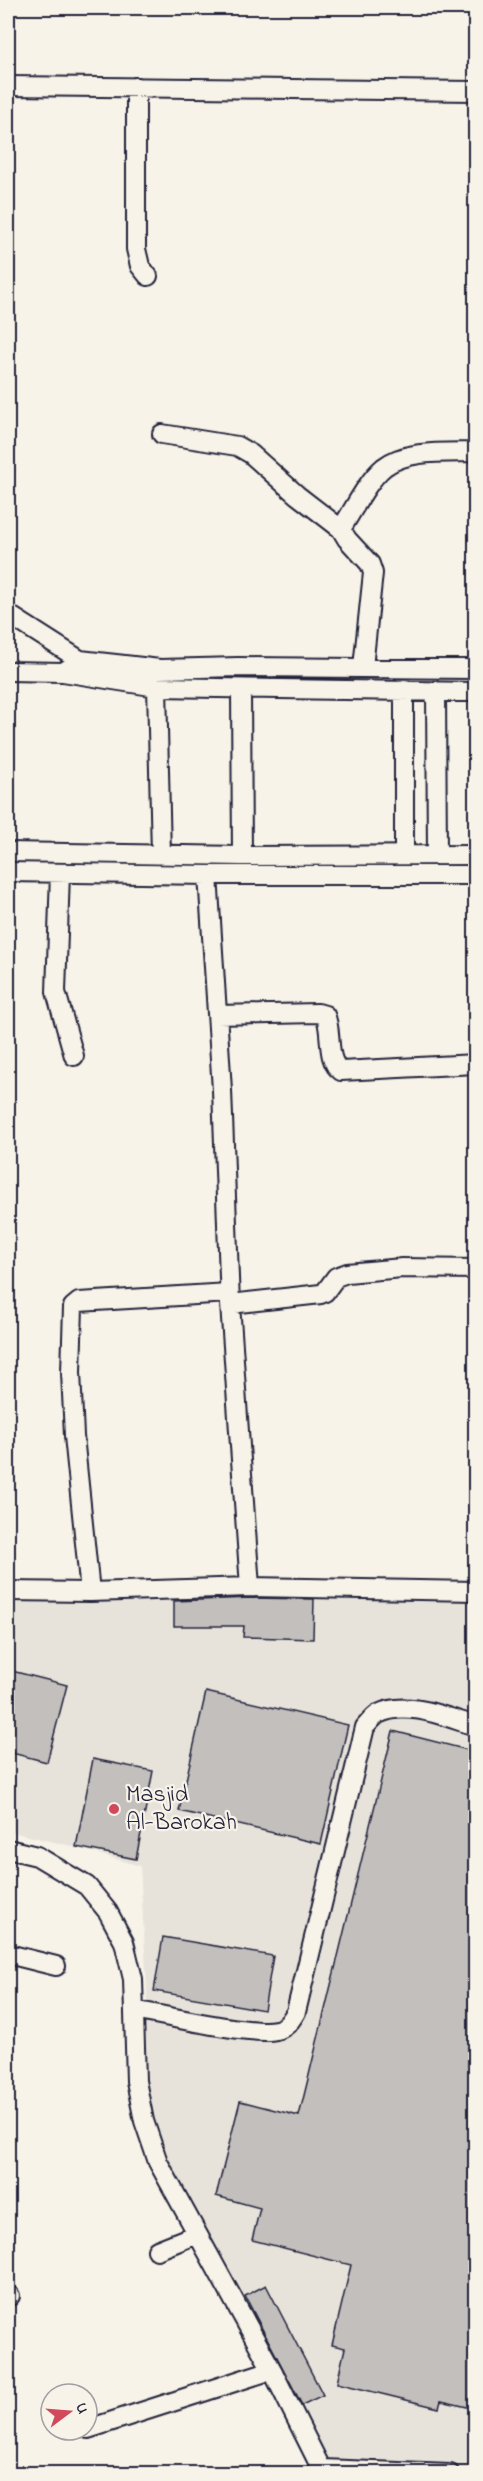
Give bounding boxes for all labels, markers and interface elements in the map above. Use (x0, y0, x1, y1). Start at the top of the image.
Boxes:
place label: Masjid Al-Barokah (126, 1778, 237, 1841)
marker: Masjid Al-Barokah (107, 1802, 121, 1816)
north arrow (39, 2382, 99, 2442)
text: U (69, 2400, 94, 2417)

